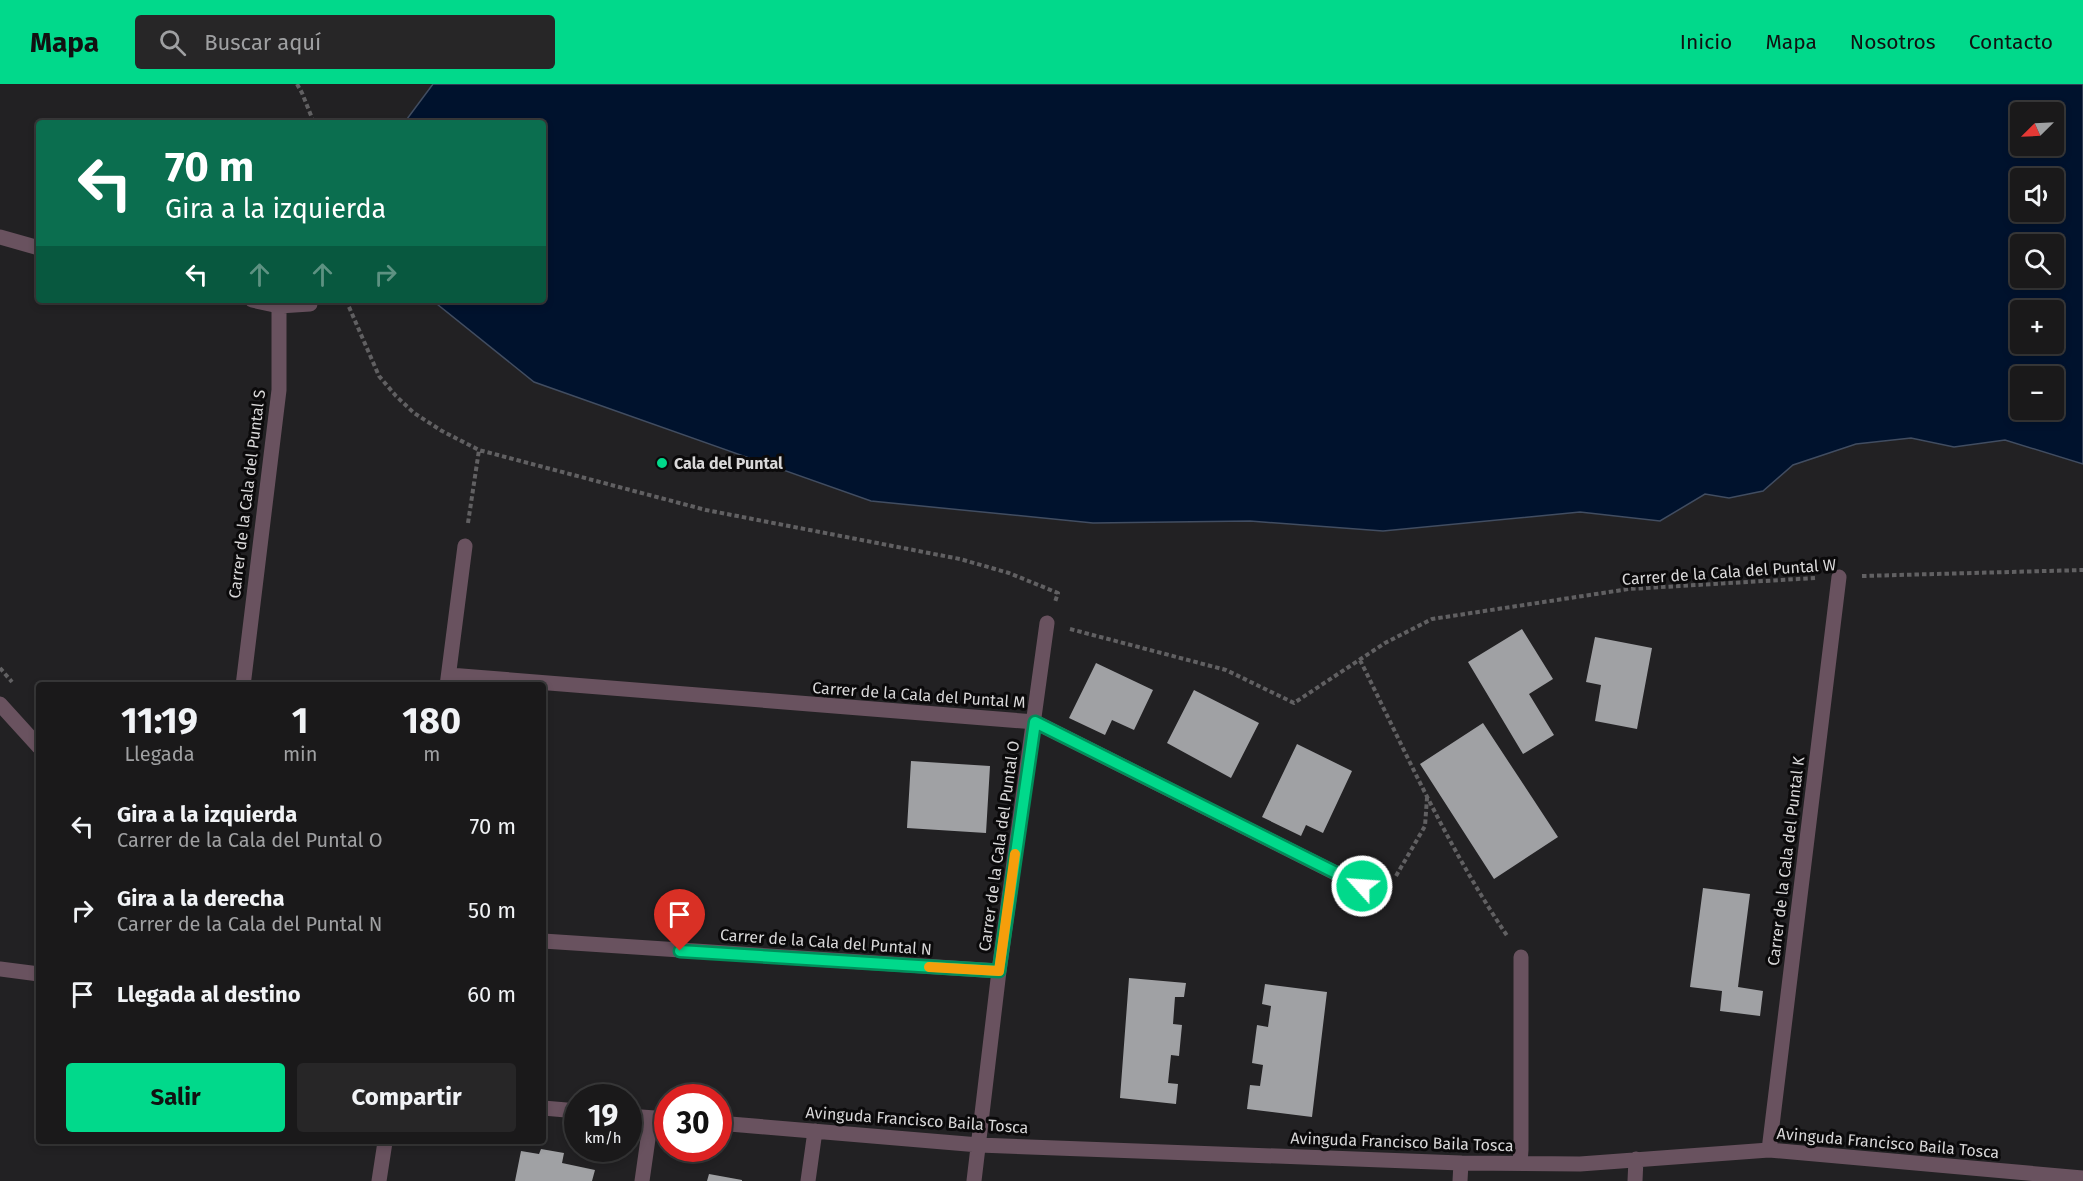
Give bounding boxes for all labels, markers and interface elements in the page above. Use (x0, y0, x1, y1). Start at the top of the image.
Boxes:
search box (135, 15, 555, 69)
text: Mapa (30, 26, 99, 59)
icon: search (156, 26, 189, 59)
text: Buscar aquí (204, 29, 321, 56)
text: Inicio (1680, 29, 1732, 55)
text: Mapa (1765, 29, 1817, 55)
text: Nosotros (1850, 29, 1936, 55)
text: Contacto (1969, 29, 2053, 55)
north arrow (2010, 102, 2064, 156)
map controls (2010, 102, 2064, 420)
text: 70 m (165, 142, 254, 192)
icon: left (66, 144, 144, 222)
button: sound (2010, 168, 2064, 222)
text: Gira a la izquierda (165, 193, 386, 225)
button: search (2010, 234, 2064, 288)
icon: left (180, 258, 213, 291)
icon: ahead (243, 258, 276, 291)
icon: ahead (306, 258, 339, 291)
icon: right (369, 258, 402, 291)
button: + (2010, 300, 2064, 354)
button: − (2010, 366, 2064, 420)
street label: Carrer de la Cala del Puntal S (225, 388, 269, 599)
place label: Cala del Puntal (674, 454, 783, 473)
marker: Cala del Puntal (655, 456, 669, 470)
street label: Carrer de la Cala del Puntal W (1621, 555, 1837, 589)
street label: Carrer de la Cala del Puntal M (812, 678, 1026, 712)
text: 11:19 (121, 699, 198, 743)
text: 1 (292, 699, 309, 743)
text: 180 (402, 699, 461, 743)
street label: Carrer de la Cala del Puntal O (975, 739, 1023, 953)
text: Llegada (124, 742, 195, 766)
text: min (283, 742, 317, 766)
text: m (423, 742, 440, 766)
street label: Carrer de la Cala del Puntal K (1764, 755, 1808, 967)
text: Gira a la izquierda (117, 801, 297, 828)
icon: left (66, 810, 99, 843)
text: 70 m (470, 813, 516, 840)
text: Carrer de la Cala del Puntal O (117, 828, 383, 852)
position arrow (1330, 854, 1394, 918)
text: Gira a la derecha (117, 885, 285, 912)
pin (654, 889, 705, 951)
icon: right (66, 894, 99, 927)
text: 50 m (468, 897, 516, 924)
icon: arrive (663, 898, 696, 931)
text: Carrer de la Cala del Puntal N (117, 912, 382, 936)
street label: Carrer de la Cala del Puntal N (719, 925, 933, 959)
icon: arrive (66, 978, 99, 1011)
text: Llegada al destino (117, 981, 301, 1008)
text: 60 m (467, 981, 516, 1008)
button: Salir (66, 1063, 285, 1132)
button: Compartir (297, 1063, 516, 1132)
speed limit sign: 30 (654, 1084, 732, 1162)
text: 19 (588, 1098, 618, 1134)
street label: Avinguda Francisco Baila Tosca (805, 1103, 1029, 1137)
street label: Avinguda Francisco Baila Tosca (1776, 1124, 2000, 1162)
text: km/h (584, 1129, 622, 1147)
street label: Avinguda Francisco Baila Tosca (1290, 1129, 1514, 1155)

